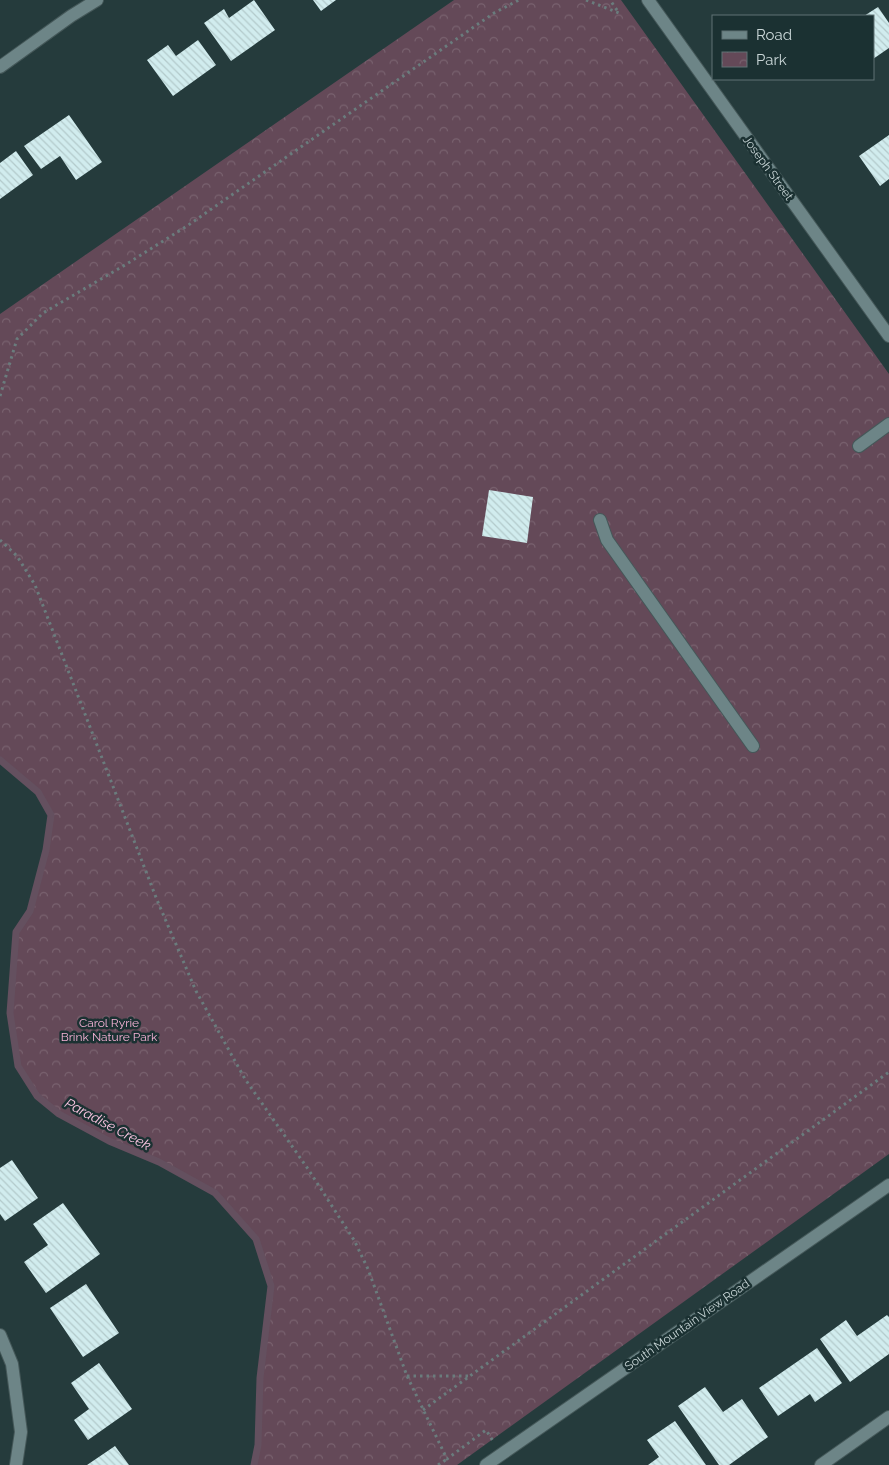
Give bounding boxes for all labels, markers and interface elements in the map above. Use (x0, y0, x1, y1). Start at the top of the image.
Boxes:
legend (712, 15, 874, 80)
text: Road (756, 26, 792, 44)
text: Park (756, 51, 787, 69)
street label: Joseph Street (740, 133, 796, 203)
park label: Carol Ryrie Brink Nature Park (61, 1016, 158, 1044)
water label: Paradise Creek (62, 1095, 154, 1154)
street label: South Mountain View Road (622, 1277, 752, 1373)

